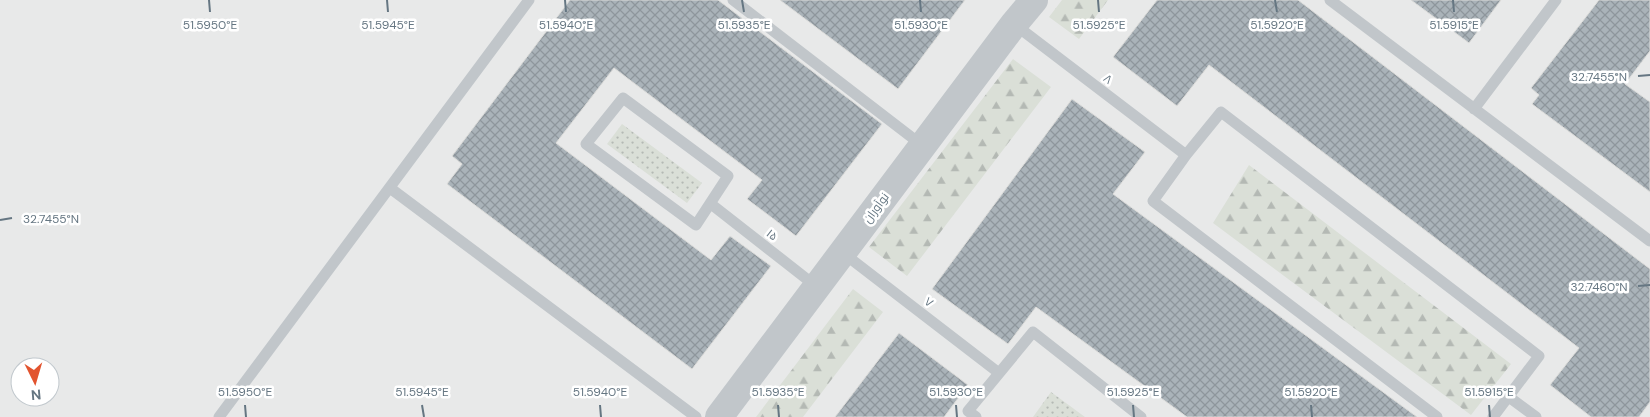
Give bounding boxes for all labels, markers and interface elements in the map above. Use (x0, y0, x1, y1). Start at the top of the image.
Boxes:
text: 51.5950°E (183, 17, 237, 33)
text: 51.5945°E (361, 17, 415, 33)
text: 51.5940°E (539, 17, 593, 33)
text: 51.5935°E (717, 17, 771, 33)
text: 51.5930°E (894, 17, 948, 33)
text: 51.5925°E (1073, 17, 1126, 33)
text: 51.5920°E (1250, 17, 1304, 33)
text: 51.5915°E (1429, 17, 1479, 33)
text: 32.7455°N (1571, 69, 1627, 85)
street label: ۸ (1100, 70, 1116, 88)
street label: نوآوران (859, 189, 893, 227)
text: 32.7455°N (23, 211, 79, 227)
street label: ۱۵ (763, 226, 781, 244)
text: 32.7460°N (1570, 279, 1628, 295)
street label: ۷ (921, 293, 937, 311)
north arrow (10, 357, 60, 407)
text: 51.5950°E (218, 384, 272, 400)
text: 51.5945°E (395, 384, 449, 400)
text: 51.5940°E (573, 384, 627, 400)
text: 51.5935°E (751, 384, 805, 400)
text: 51.5930°E (929, 384, 983, 400)
text: 51.5925°E (1107, 384, 1160, 400)
text: 51.5920°E (1284, 384, 1338, 400)
text: 51.5915°E (1464, 384, 1514, 400)
text: N (30, 386, 42, 404)

